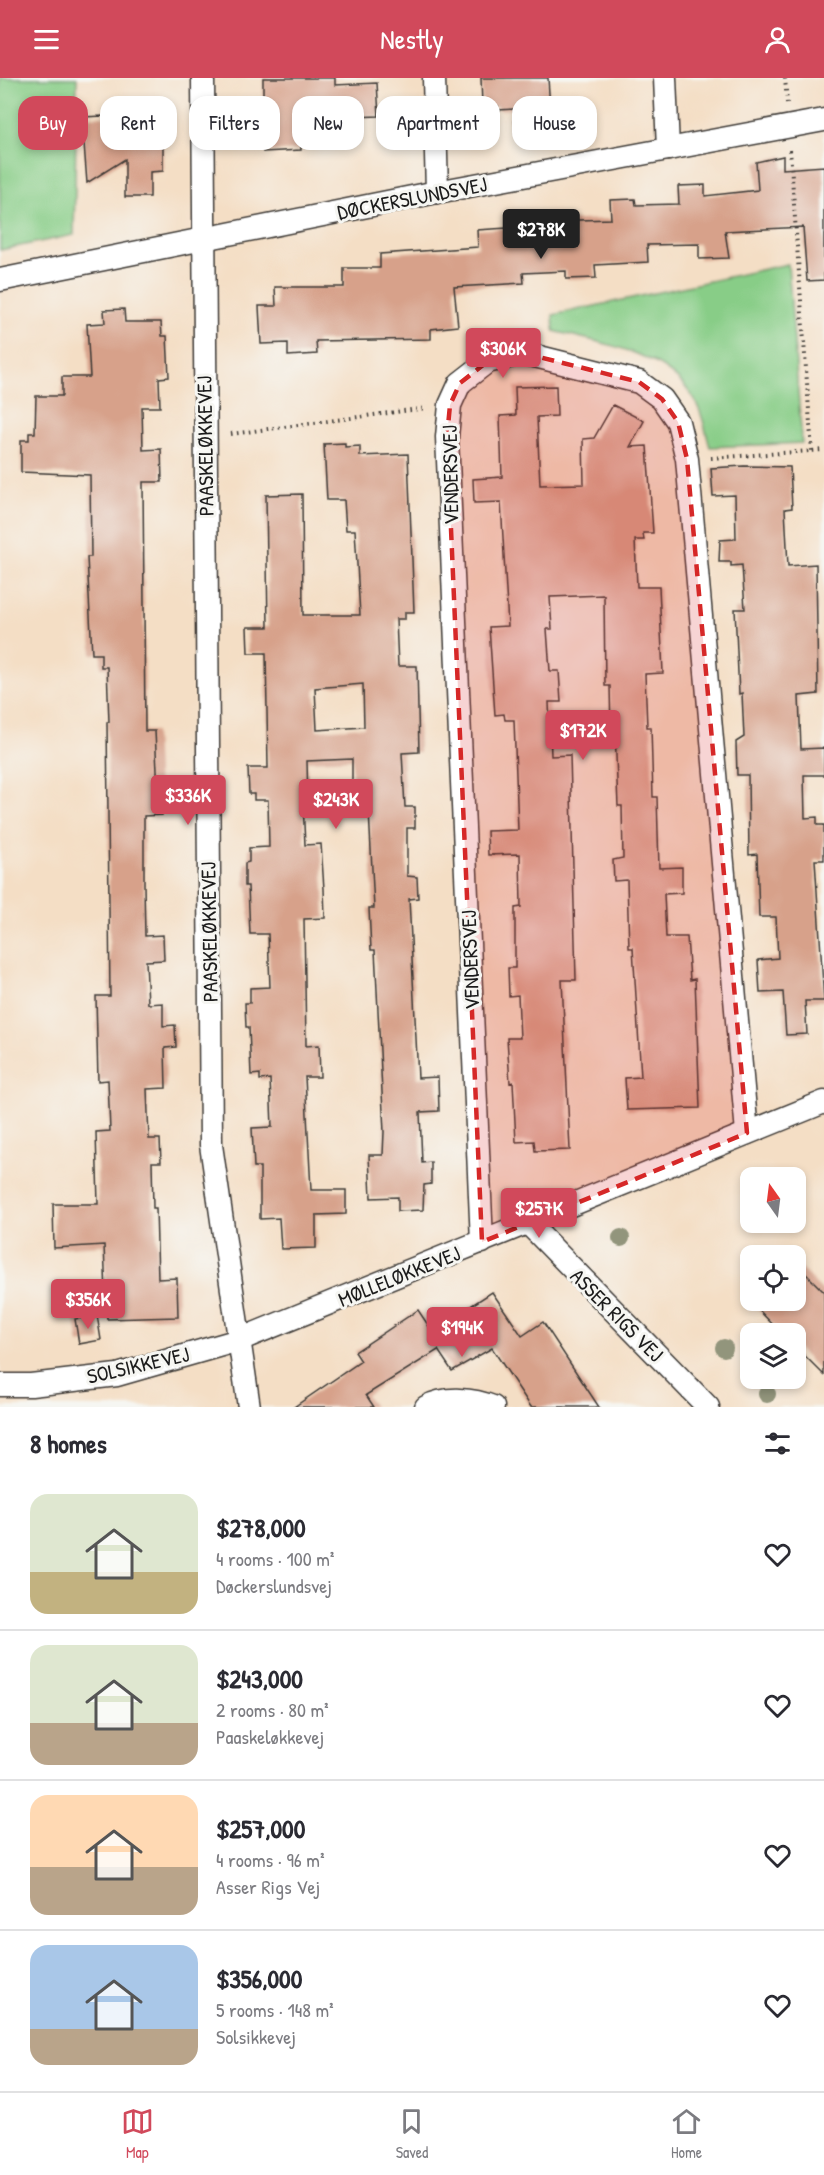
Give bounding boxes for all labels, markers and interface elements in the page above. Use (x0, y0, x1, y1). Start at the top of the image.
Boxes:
text: Nestly (380, 21, 444, 57)
icon: menu (30, 23, 63, 56)
icon: person (761, 23, 794, 56)
chip: Buy (18, 96, 88, 150)
chip: Rent (100, 96, 177, 150)
chip: Filters (189, 96, 280, 150)
chip: New (292, 96, 364, 150)
chip: Apartment (376, 96, 500, 150)
chip: House (512, 96, 597, 150)
street label: DØCKERSLUNDSVEJ (335, 169, 490, 227)
pin: $278K (499, 209, 583, 260)
text: $278K (517, 215, 565, 242)
pin: $306K (461, 328, 545, 379)
text: $306K (480, 334, 526, 361)
street label: PAASKELØKKEVEJ (189, 375, 221, 516)
street label: VENDERSVEJ (435, 425, 465, 525)
pin: $172K (541, 710, 625, 761)
text: $172K (559, 716, 607, 743)
pin: $336K (146, 775, 230, 826)
pin: $243K (294, 779, 378, 830)
text: $336K (165, 781, 211, 808)
text: $243K (313, 785, 359, 812)
street label: PAASKELØKKEVEJ (193, 861, 225, 1002)
street label: VENDERSVEJ (454, 910, 486, 1010)
north arrow (740, 1167, 806, 1233)
map controls (740, 1167, 806, 1389)
pin: $257K (497, 1188, 581, 1239)
text: $257K (515, 1194, 563, 1221)
street label: MØLLELØKKEVEJ (334, 1238, 465, 1314)
button: locate (740, 1245, 806, 1311)
street label: ASSER RIGS VEJ (564, 1262, 670, 1368)
pin: $356K (46, 1279, 130, 1330)
text: $356K (65, 1285, 111, 1312)
pin: $194K (420, 1307, 504, 1358)
text: $194K (441, 1313, 483, 1340)
button: layers (740, 1323, 806, 1389)
street label: SOLSIKKEVEJ (84, 1339, 192, 1391)
text: 8 homes (30, 1426, 107, 1461)
icon: filters (761, 1427, 794, 1460)
text: $278,000 (216, 1510, 306, 1545)
icon: home (78, 1518, 150, 1590)
icon: heart (761, 1538, 794, 1571)
text: 4 rooms · 100 m² (216, 1545, 334, 1572)
text: Døckerslundsvej (216, 1572, 332, 1599)
text: $243,000 (216, 1661, 303, 1696)
icon: home (78, 1669, 150, 1741)
icon: heart (761, 1689, 794, 1722)
text: 2 rooms · 80 m² (216, 1696, 329, 1723)
text: Paaskeløkkevej (216, 1723, 324, 1750)
text: $257,000 (216, 1811, 305, 1846)
icon: home (78, 1819, 150, 1891)
icon: heart (761, 1839, 794, 1872)
text: 4 rooms · 96 m² (216, 1846, 325, 1873)
text: Asser Rigs Vej (216, 1873, 320, 1900)
text: $356,000 (216, 1961, 302, 1996)
icon: home (78, 1969, 150, 2041)
icon: heart (761, 1989, 794, 2022)
text: 5 rooms · 148 m² (216, 1996, 334, 2023)
text: Solsikkevej (216, 2023, 296, 2050)
tab: Map (121, 2105, 154, 2163)
tab: Saved (395, 2105, 428, 2163)
tab: Home (670, 2105, 703, 2163)

